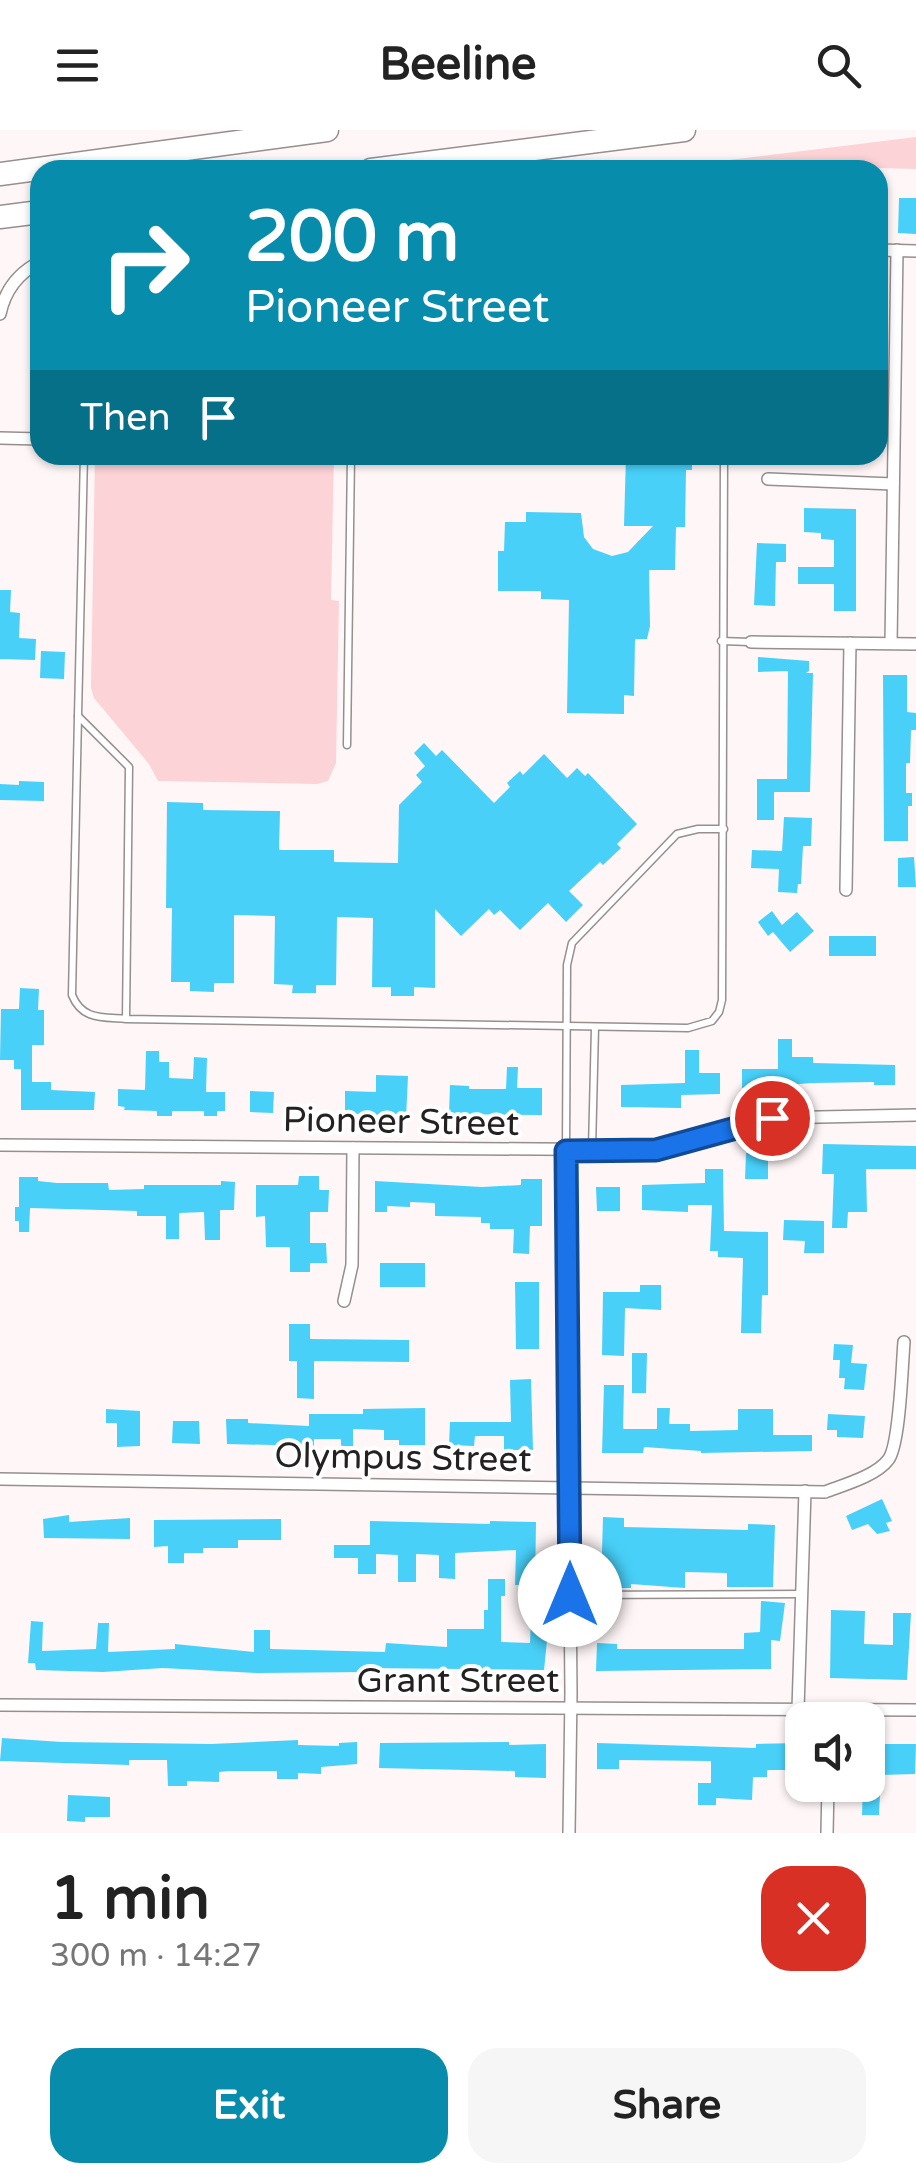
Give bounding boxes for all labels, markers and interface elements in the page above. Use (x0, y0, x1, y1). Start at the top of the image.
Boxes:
icon: menu (50, 38, 105, 93)
text: Beeline (379, 38, 537, 92)
icon: search (811, 38, 866, 93)
text: 200 m (245, 196, 459, 280)
icon: right (80, 200, 210, 330)
text: Pioneer Street (245, 281, 549, 335)
icon: arrive (191, 390, 246, 445)
text: Then (80, 395, 171, 441)
pin (730, 1076, 815, 1161)
icon: arrive (745, 1091, 800, 1146)
street label: Pioneer Street (282, 1099, 520, 1145)
street label: Olympus Street (274, 1435, 532, 1481)
position arrow (518, 1543, 622, 1647)
street label: Grant Street (357, 1660, 559, 1702)
map controls (785, 1702, 885, 1802)
button: sound (785, 1702, 885, 1802)
text: 1 min (50, 1863, 210, 1935)
button: close (761, 1866, 866, 1971)
text: 300 m · 14:27 (50, 1937, 262, 1975)
button: Exit (50, 2048, 448, 2163)
button: Share (468, 2048, 866, 2163)

